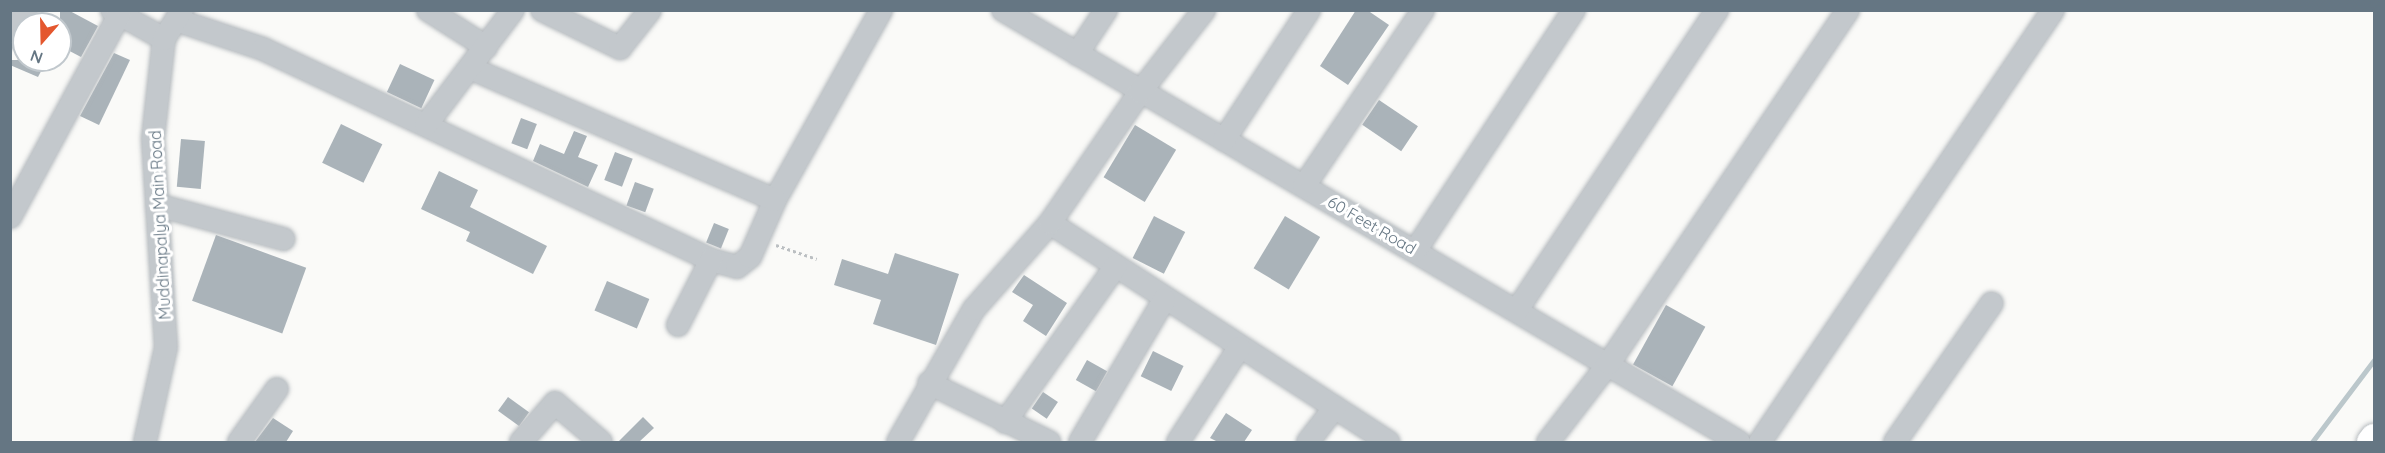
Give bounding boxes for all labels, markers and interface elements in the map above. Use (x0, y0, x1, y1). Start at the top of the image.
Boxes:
north arrow (12, 12, 72, 72)
text: N (28, 46, 45, 68)
street label: Muddinapalya Main Road (145, 130, 175, 320)
street label: 60 Feet Road (1324, 192, 1420, 258)

